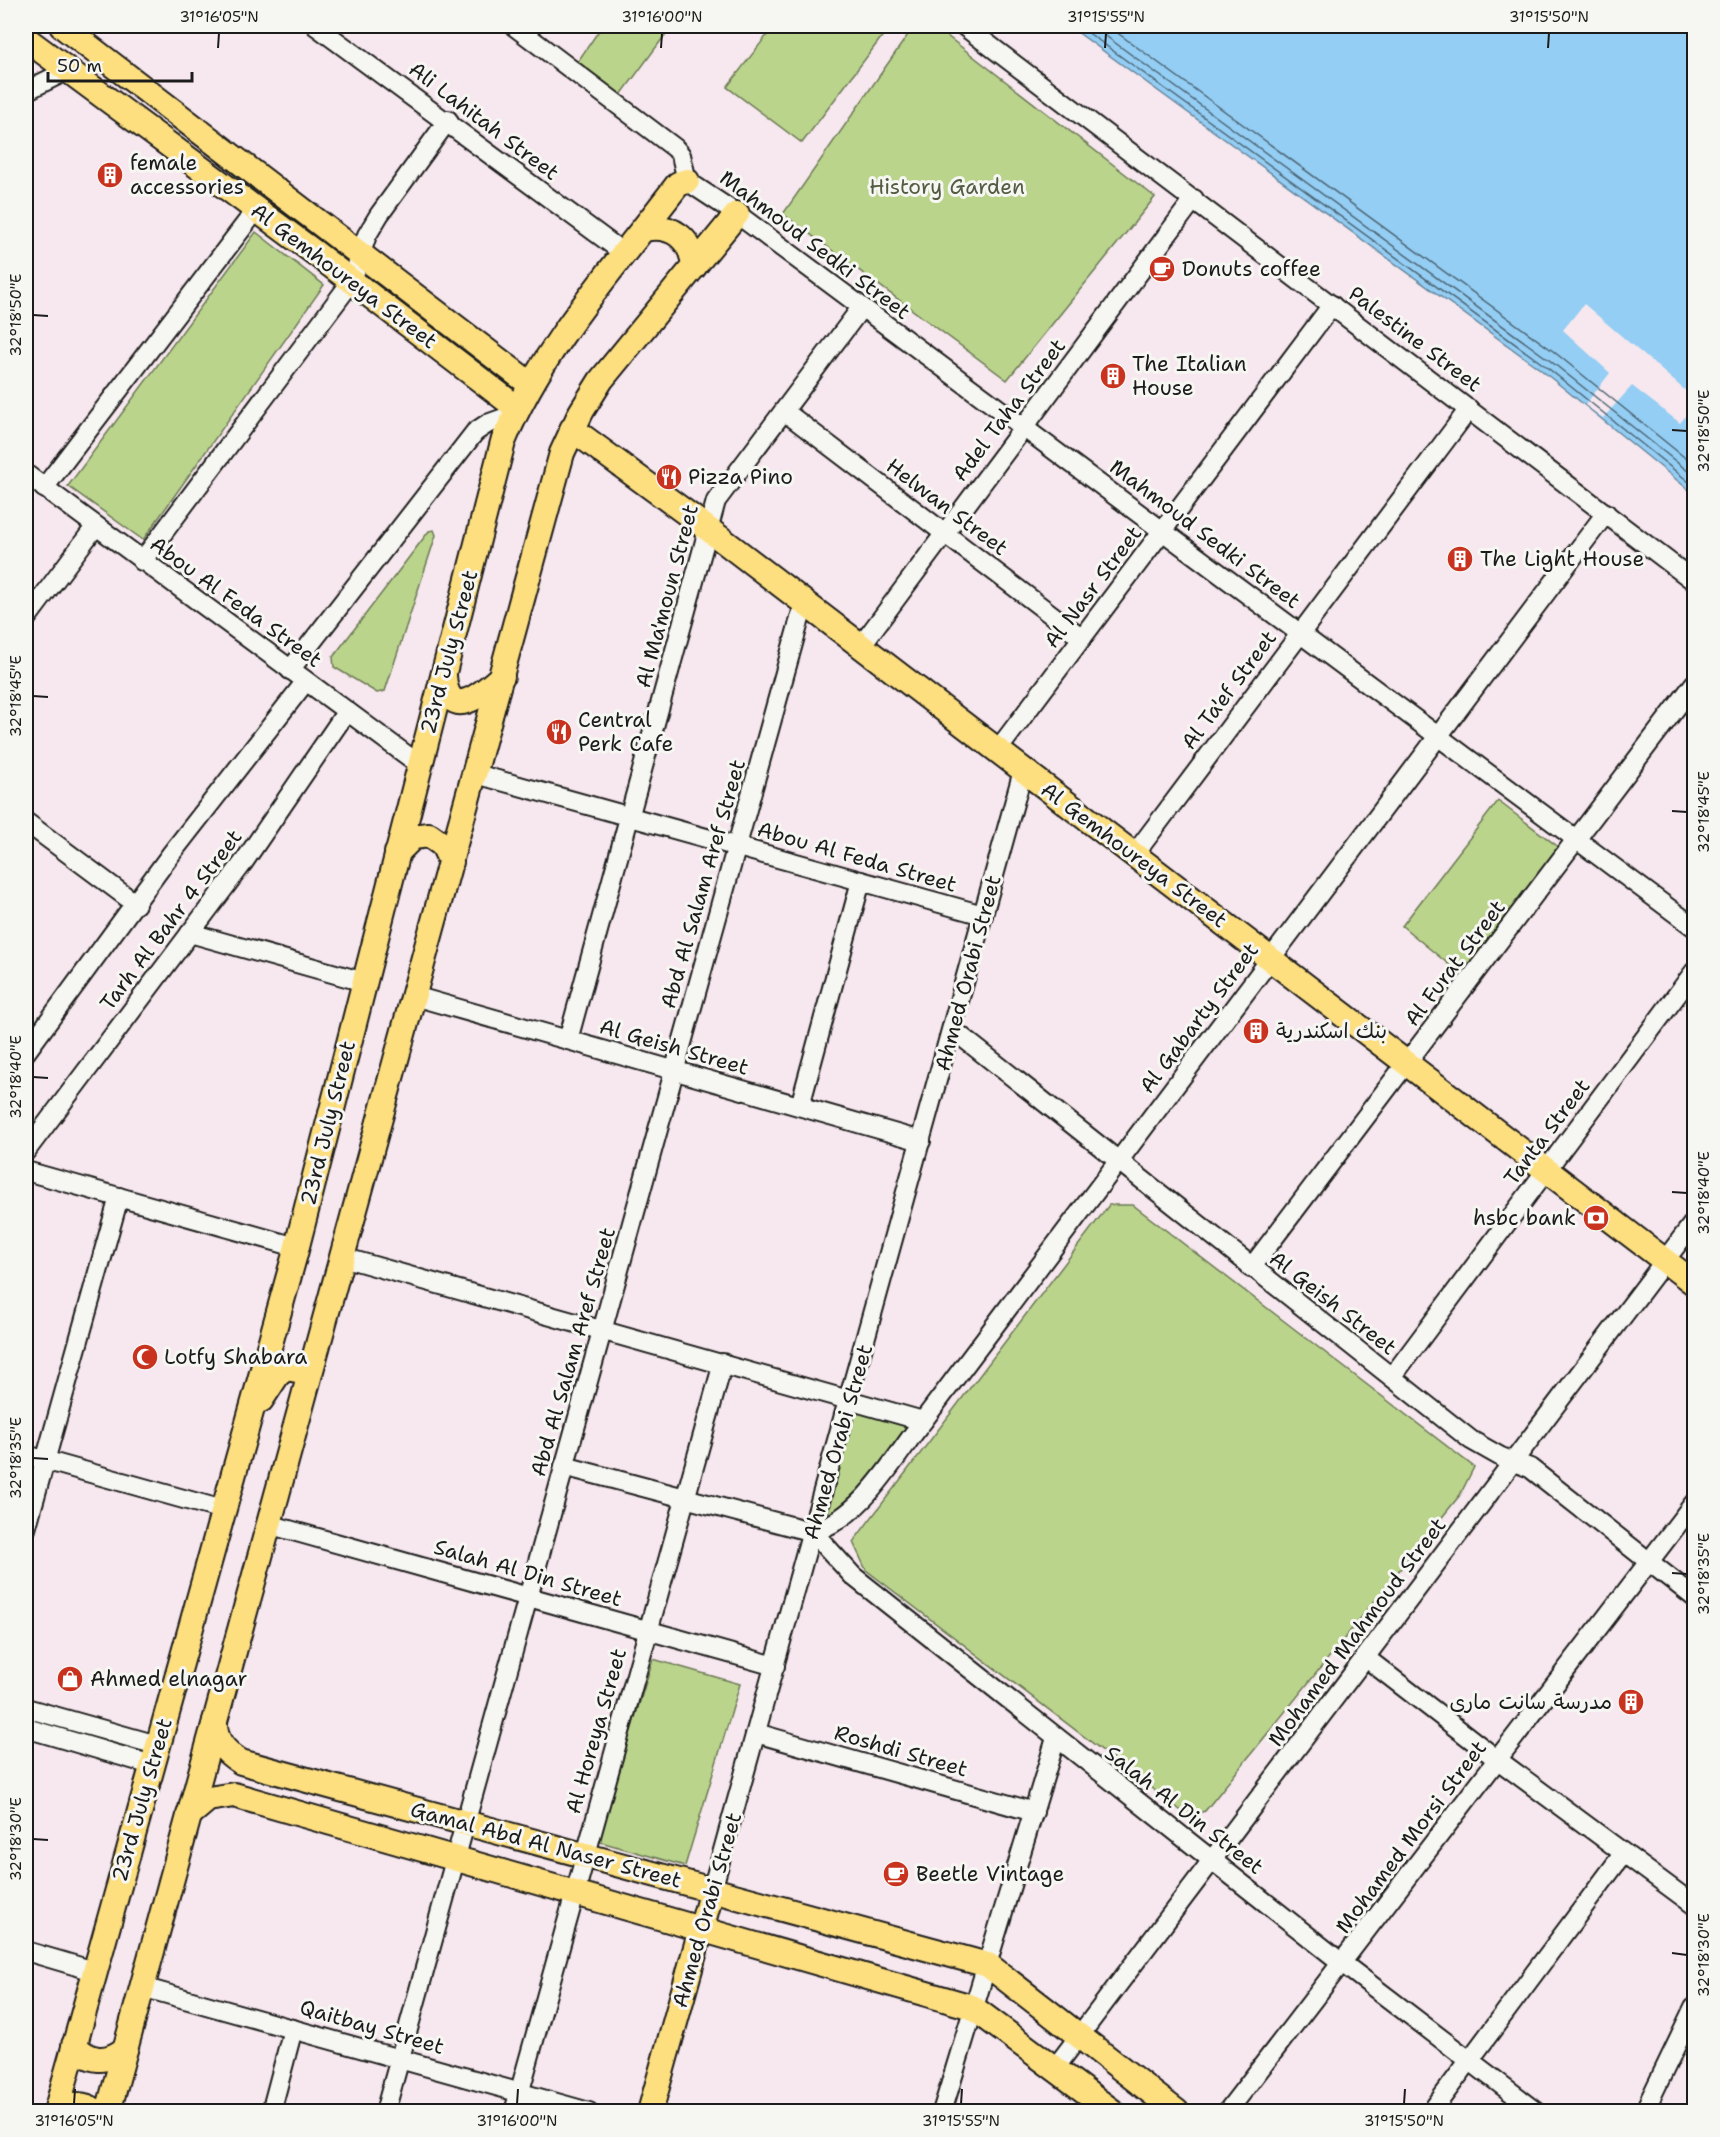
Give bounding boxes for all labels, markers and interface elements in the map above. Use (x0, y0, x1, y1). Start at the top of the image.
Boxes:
text: 31°16'05"N (179, 7, 259, 27)
text: 31°16'00"N (622, 7, 702, 27)
text: 31°15'55"N (1067, 7, 1145, 27)
text: 31°15'50"N (1509, 7, 1589, 27)
scale bar (48, 45, 192, 83)
text: 50 m (57, 54, 102, 78)
street label: Ali Lahitah Street (403, 55, 565, 187)
place label: female accessories (130, 149, 244, 201)
building icon: female accessories (95, 160, 125, 190)
street label: Mahmoud Sedki Street (714, 164, 916, 326)
park label: History Garden (869, 173, 1025, 201)
street label: Al Gemhoureya Street (245, 197, 443, 355)
cafe icon: Donuts coffee (1147, 254, 1177, 284)
place label: Donuts coffee (1182, 255, 1321, 283)
text: 32°18'50"E (6, 274, 26, 357)
street label: Palestine Street (1343, 280, 1487, 398)
street label: Adel Taha Street (946, 333, 1072, 487)
place label: The Italian House (1132, 350, 1247, 402)
building icon: The Italian House (1098, 361, 1128, 391)
text: 32°18'50"E (1694, 390, 1714, 473)
street label: Helwan Street (880, 452, 1014, 562)
street label: Mahmoud Sedki Street (1104, 453, 1306, 615)
restaurant icon: Pizza Pino (654, 462, 684, 492)
place label: Pizza Pino (688, 463, 793, 491)
street label: Al Ma'moun Street (629, 501, 705, 691)
street label: Al Nasr Street (1038, 520, 1148, 654)
street label: Abou Al Feda Street (144, 530, 328, 674)
building icon: The Light House (1445, 544, 1475, 574)
place label: The Light House (1480, 545, 1644, 573)
street label: 23rd July Street (414, 567, 484, 737)
street label: Al Ta'ef Street (1175, 625, 1283, 755)
text: 32°18'45"E (6, 655, 26, 737)
place label: Central Perk Cafe (578, 706, 673, 758)
restaurant icon: Central Perk Cafe (544, 717, 574, 747)
street label: Abd Al Salam Aref Street (654, 756, 752, 1012)
text: 32°18'45"E (1694, 771, 1714, 853)
street label: Al Gemhoureya Street (1035, 776, 1233, 934)
street label: Abou Al Feda Street (754, 815, 960, 899)
street label: Tarh Al Bahr 4 Street (94, 824, 248, 1016)
street label: Ahmed Orabi Street (928, 872, 1008, 1074)
street label: Al Furat Street (1398, 894, 1512, 1032)
street label: Al Gabarty Street (1133, 937, 1265, 1099)
street label: Al Geish Street (596, 1012, 752, 1082)
building icon: بنك اسكندرية (1241, 1016, 1271, 1046)
place label: بنك اسكندرية (1276, 1017, 1387, 1045)
text: 32°18'40"E (6, 1035, 26, 1119)
street label: 23rd July Street (294, 1038, 362, 1208)
street label: Tanta Street (1498, 1073, 1596, 1191)
text: 32°18'40"E (1694, 1151, 1714, 1235)
bank icon: hsbc bank (1581, 1203, 1611, 1233)
place label: hsbc bank (1473, 1204, 1576, 1232)
street label: Abd Al Salam Aref Street (524, 1224, 622, 1480)
street label: Al Geish Street (1264, 1245, 1402, 1361)
street label: Ahmed Orabi Street (797, 1341, 879, 1543)
mosque icon: Lotfy Shabara (130, 1342, 160, 1372)
place label: Lotfy Shabara (164, 1343, 307, 1371)
text: 32°18'35"E (6, 1417, 26, 1499)
street label: Mohamed Mahmoud Street (1262, 1512, 1452, 1752)
street label: Salah Al Din Street (431, 1533, 625, 1613)
text: 32°18'35"E (1694, 1533, 1714, 1615)
street label: Al Horeya Street (559, 1645, 633, 1817)
shop icon: Ahmed elnagar (55, 1664, 85, 1694)
place label: Ahmed elnagar (90, 1665, 247, 1693)
building icon: مدرسة سانت مارى (1616, 1687, 1646, 1717)
place label: مدرسة سانت مارى (1449, 1688, 1612, 1716)
street label: 23rd July Street (105, 1715, 179, 1885)
street label: Roshdi Street (831, 1719, 971, 1783)
street label: Mohamed Morsi Street (1329, 1735, 1493, 1939)
street label: Salah Al Din Street (1099, 1739, 1269, 1881)
street label: Gamal Abd Al Naser Street (407, 1795, 685, 1895)
text: 32°18'30"E (6, 1797, 26, 1881)
street label: Ahmed Orabi Street (666, 1809, 748, 2011)
cafe icon: Beetle Vintage (881, 1859, 911, 1889)
place label: Beetle Vintage (916, 1860, 1064, 1888)
text: 32°18'30"E (1694, 1913, 1714, 1997)
street label: Qaitbay Street (297, 1993, 447, 2061)
text: 31°16'05"N (34, 2111, 114, 2131)
text: 31°16'00"N (477, 2111, 557, 2131)
text: 31°15'55"N (922, 2111, 1000, 2131)
text: 31°15'50"N (1364, 2111, 1444, 2131)

